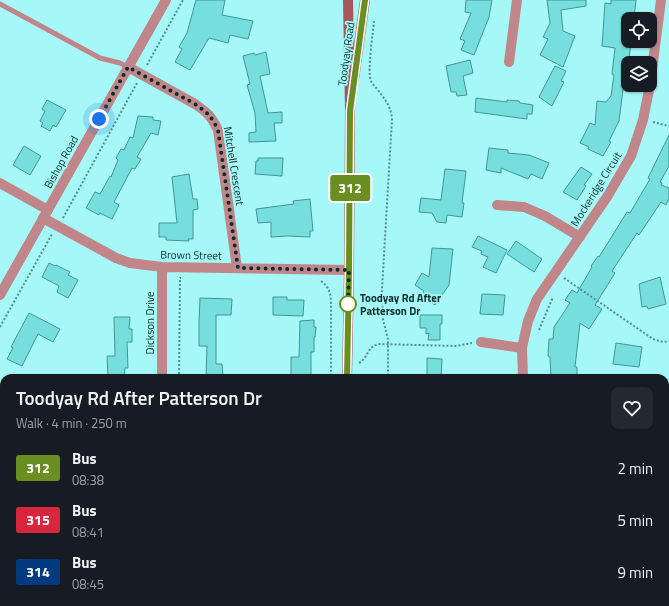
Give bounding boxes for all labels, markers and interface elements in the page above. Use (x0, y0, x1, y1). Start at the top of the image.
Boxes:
map controls (621, 12, 657, 92)
button: locate (621, 12, 657, 48)
street label: Toodyay Road (334, 21, 358, 87)
button: layers (621, 56, 657, 92)
your location (89, 109, 109, 129)
street label: Mitchell Crescent (220, 125, 248, 207)
street label: Bishop Road (40, 133, 82, 191)
street label: Mockeridge Circuit (567, 149, 625, 229)
line badge: 312 (327, 175, 373, 201)
text: 312 (338, 177, 362, 198)
street label: Brown Street (160, 246, 222, 264)
place label: Toodyay Rd After Patterson Dr (360, 290, 441, 319)
street label: Dickson Drive (142, 291, 158, 354)
marker: Toodyay Rd After Patterson Dr (339, 295, 357, 313)
text: Toodyay Rd After Patterson Dr (16, 383, 262, 412)
button: heart (611, 387, 653, 429)
text: Walk · 4 min · 250 m (16, 413, 127, 433)
text: Bus (72, 447, 97, 470)
text: 312 (26, 457, 50, 478)
text: 2 min (617, 457, 653, 480)
text: 08:38 (72, 470, 104, 490)
text: Bus (72, 499, 97, 522)
text: 315 (26, 509, 50, 530)
text: 5 min (617, 509, 653, 532)
text: 08:41 (72, 522, 104, 542)
text: Bus (72, 551, 97, 574)
text: 314 (26, 561, 50, 582)
text: 9 min (617, 561, 653, 584)
text: 08:45 (72, 574, 104, 594)

